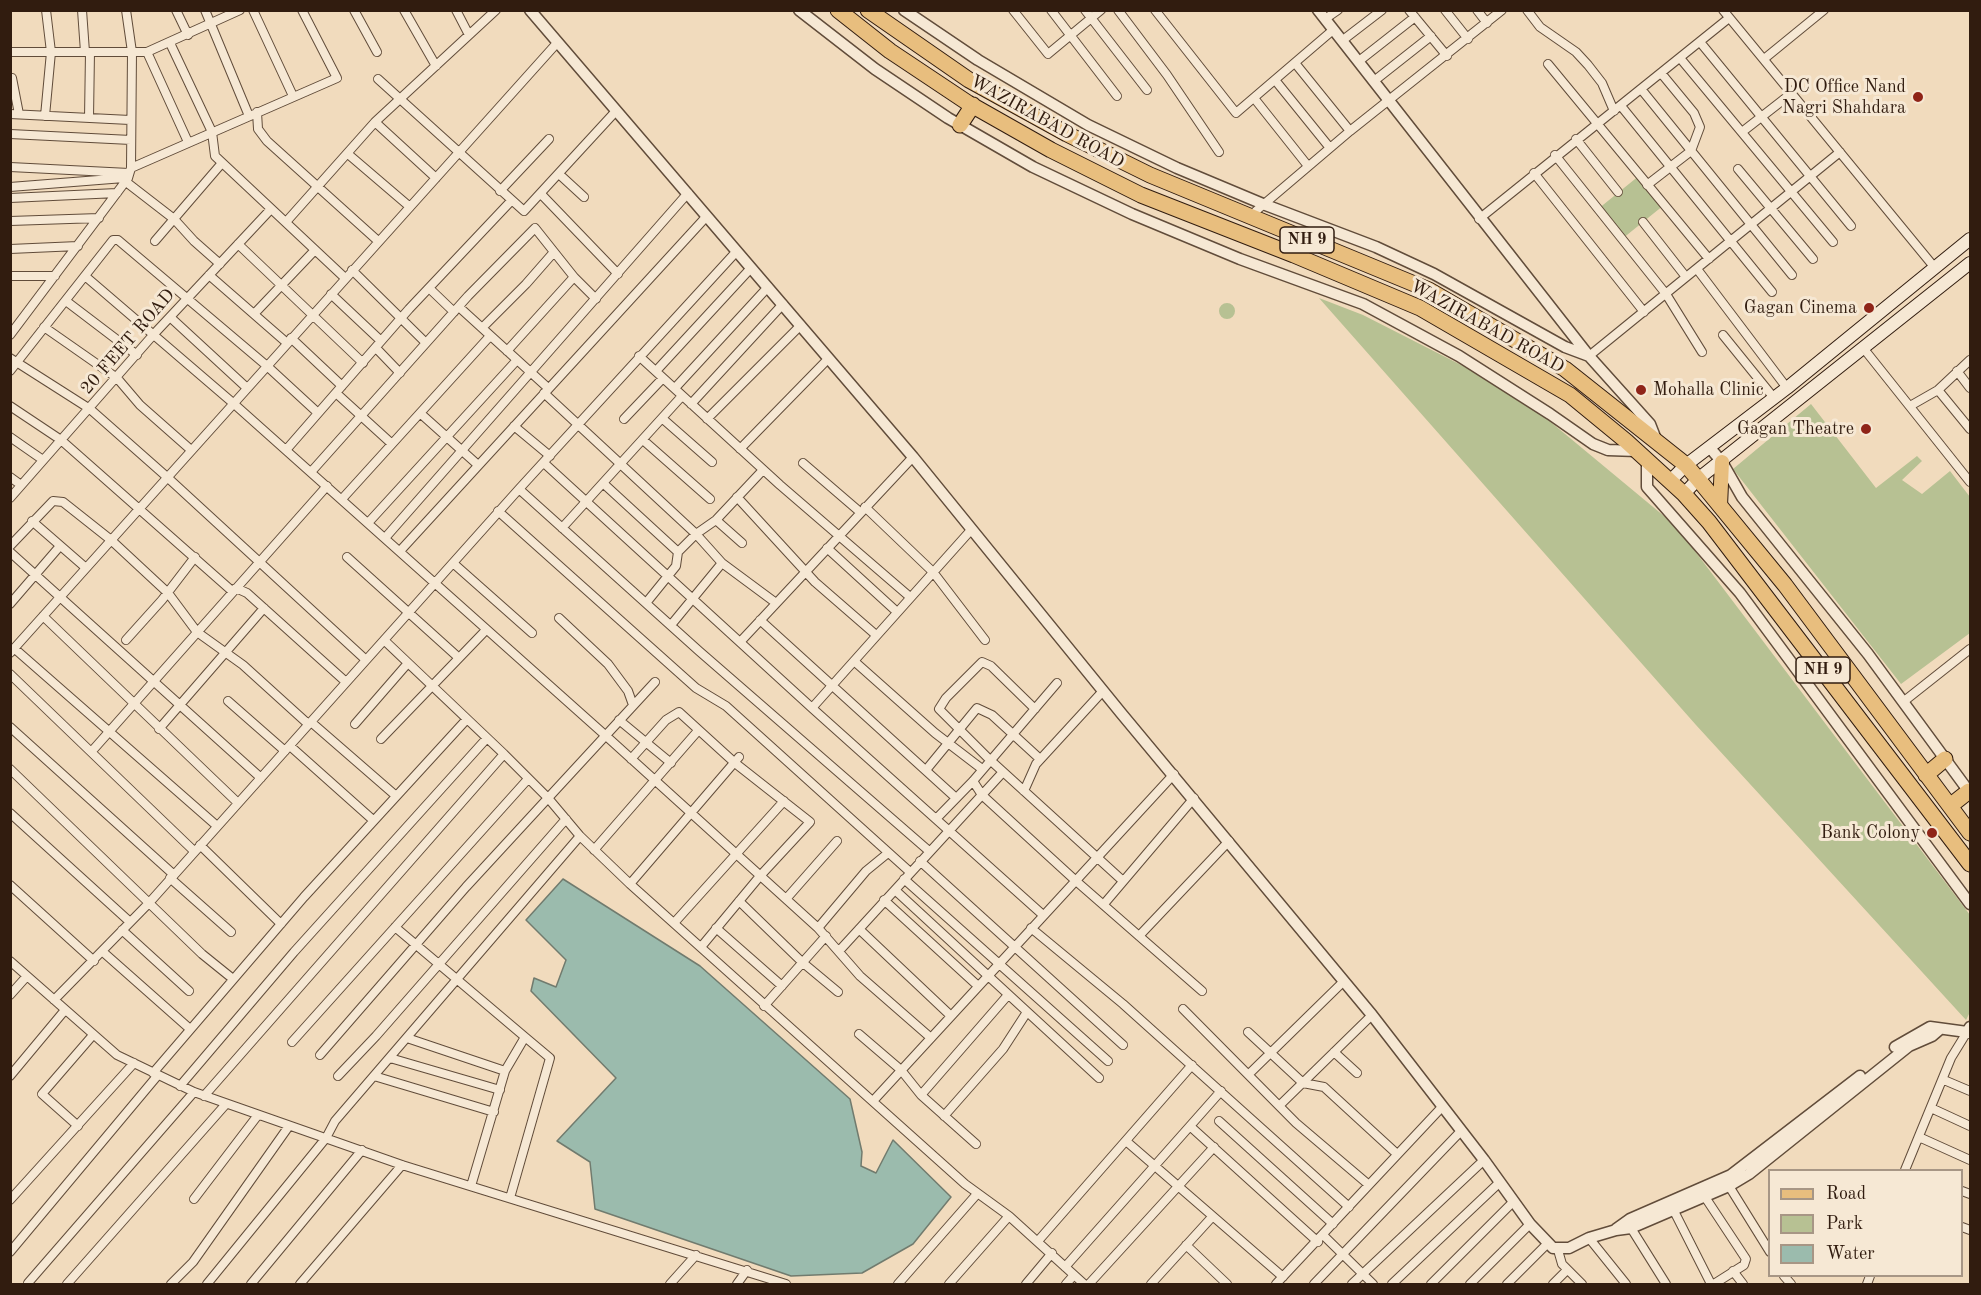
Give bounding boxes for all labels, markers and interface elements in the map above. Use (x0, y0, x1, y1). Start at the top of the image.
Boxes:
street label: WAZIRABAD ROAD (966, 71, 1128, 173)
place label: DC Office Nand Nagri Shahdara (1782, 76, 1906, 118)
marker: DC Office Nand Nagri Shahdara (1911, 90, 1925, 104)
road number: NH 9 (1280, 227, 1334, 253)
street label: WAZIRABAD ROAD (1406, 276, 1568, 378)
street label: 20 FEET ROAD (76, 285, 180, 399)
place label: Gagan Cinema (1744, 297, 1857, 319)
marker: Gagan Cinema (1862, 301, 1876, 315)
place label: Mohalla Clinic (1653, 379, 1764, 401)
marker: Mohalla Clinic (1634, 383, 1648, 397)
place label: Gagan Theatre (1737, 418, 1854, 440)
marker: Gagan Theatre (1859, 422, 1873, 436)
road number: NH 9 (1796, 657, 1850, 683)
place label: Bank Colony (1821, 822, 1920, 844)
marker: Bank Colony (1925, 826, 1939, 840)
legend (1768, 1169, 1963, 1277)
text: Road (1826, 1185, 1866, 1203)
text: Park (1826, 1215, 1863, 1233)
text: Water (1826, 1245, 1875, 1263)

